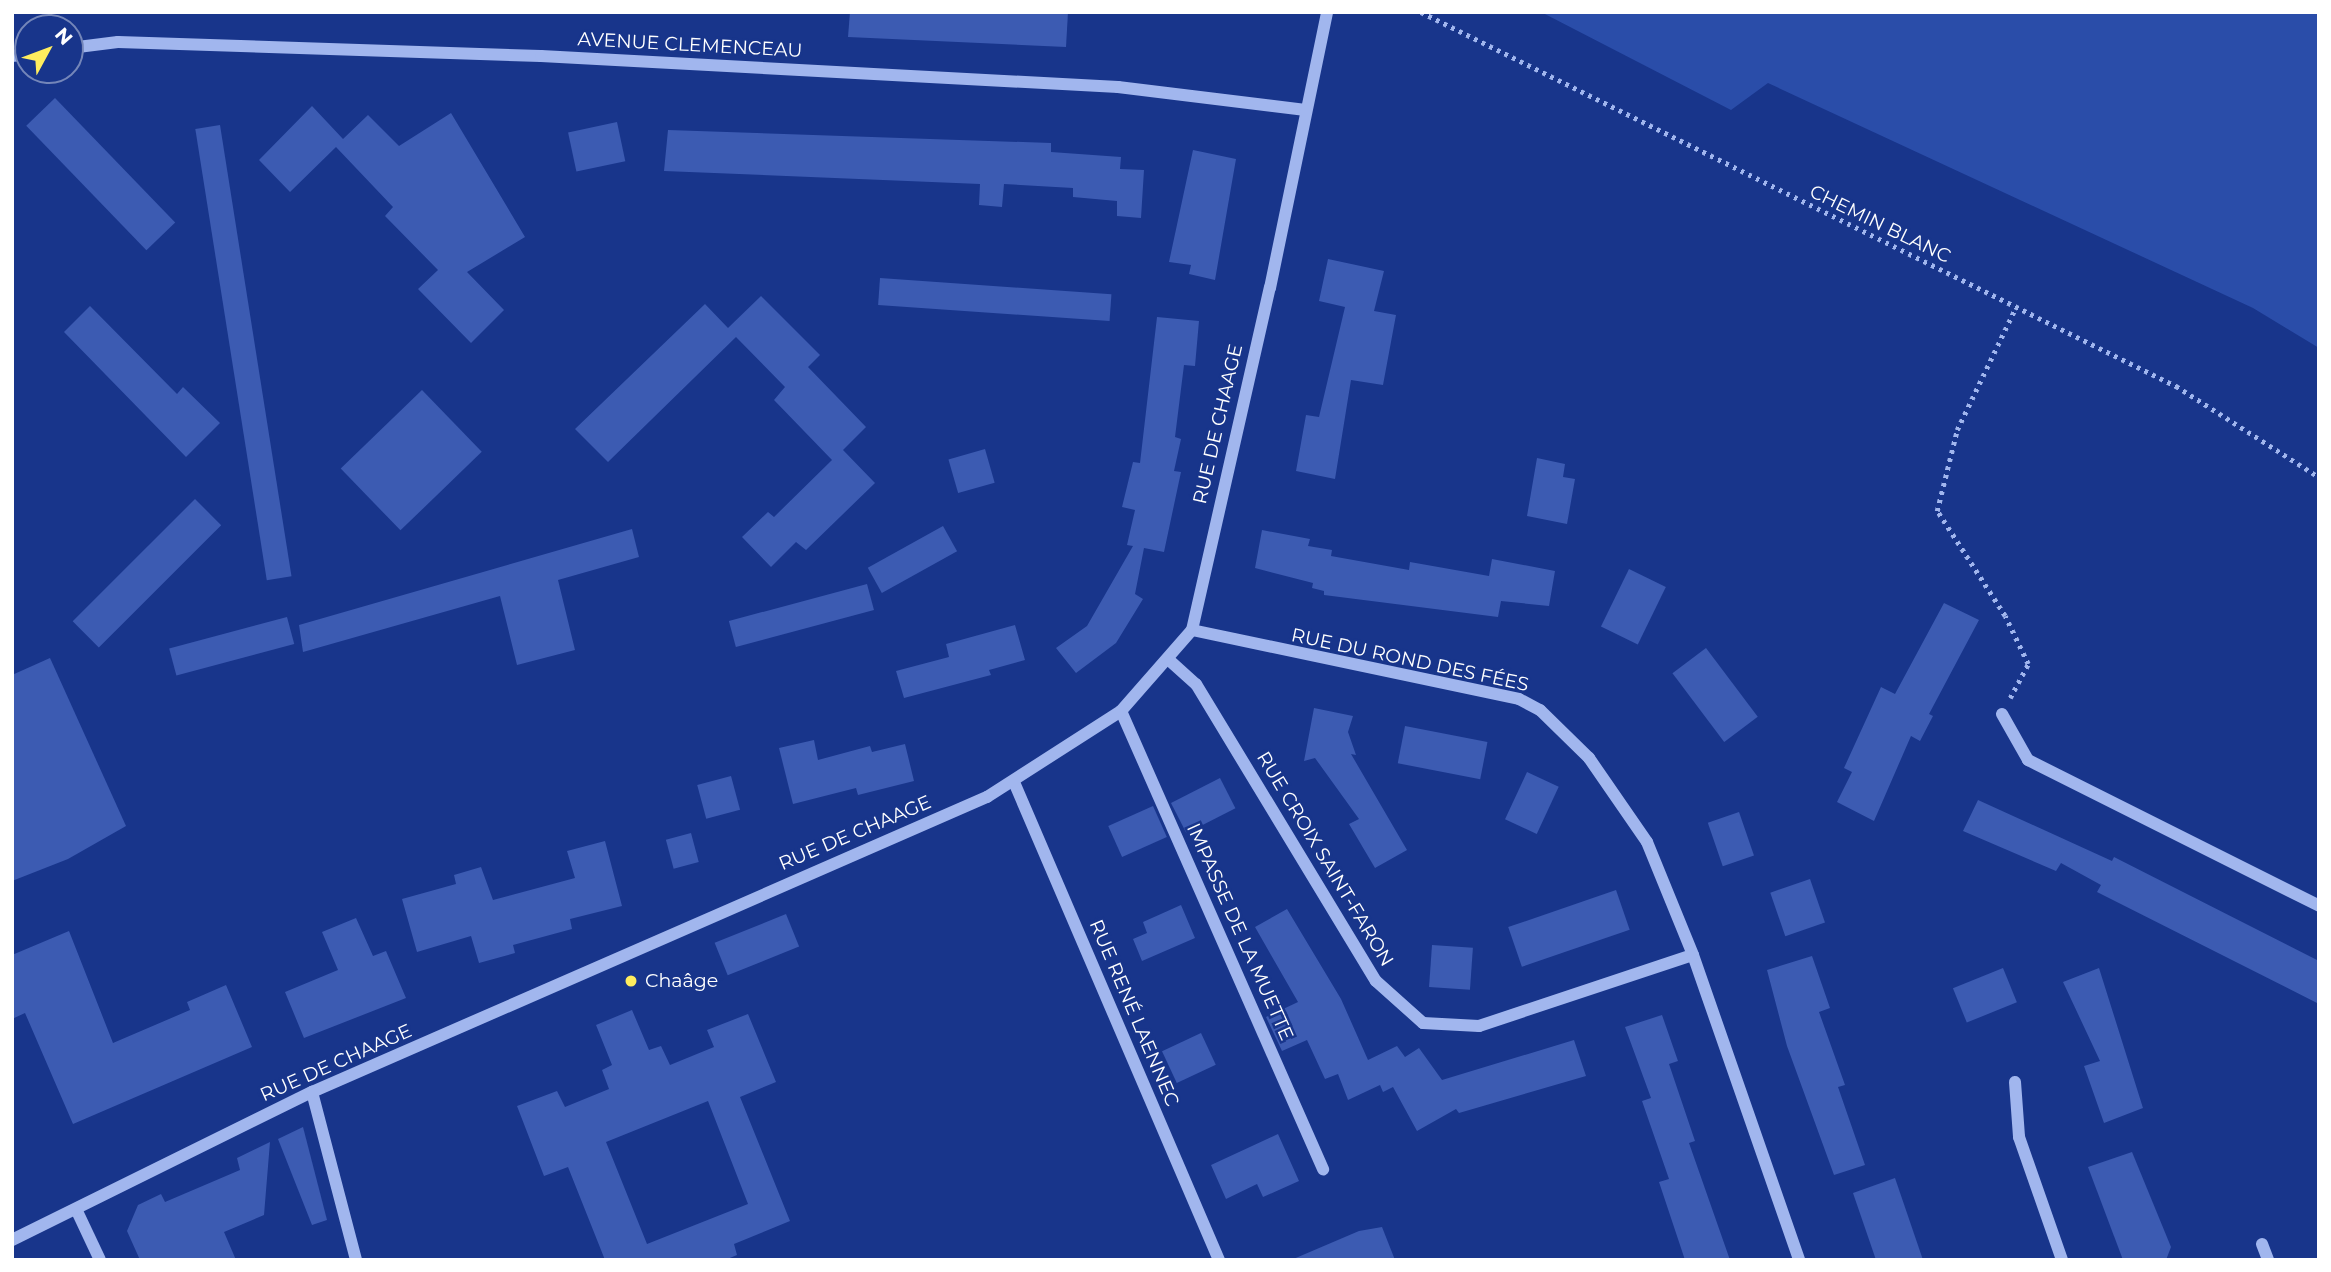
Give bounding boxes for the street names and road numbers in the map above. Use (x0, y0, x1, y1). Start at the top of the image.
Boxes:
street label: AVENUE CLEMENCEAU (577, 28, 803, 62)
street label: CHEMIN BLANC (1806, 180, 1954, 268)
street label: RUE DE CHAAGE (1189, 342, 1247, 506)
street label: RUE DU ROND DES FÉES (1289, 624, 1531, 696)
street label: RUE CROIX SAINT-FARON (1252, 747, 1398, 971)
street label: RUE DE CHAAGE (775, 791, 935, 875)
street label: IMPASSE DE LA MUETTE (1182, 820, 1298, 1044)
street label: RUE RENÉ LAENNEC (1084, 916, 1184, 1110)
street label: RUE DE CHAAGE (257, 1019, 415, 1107)

